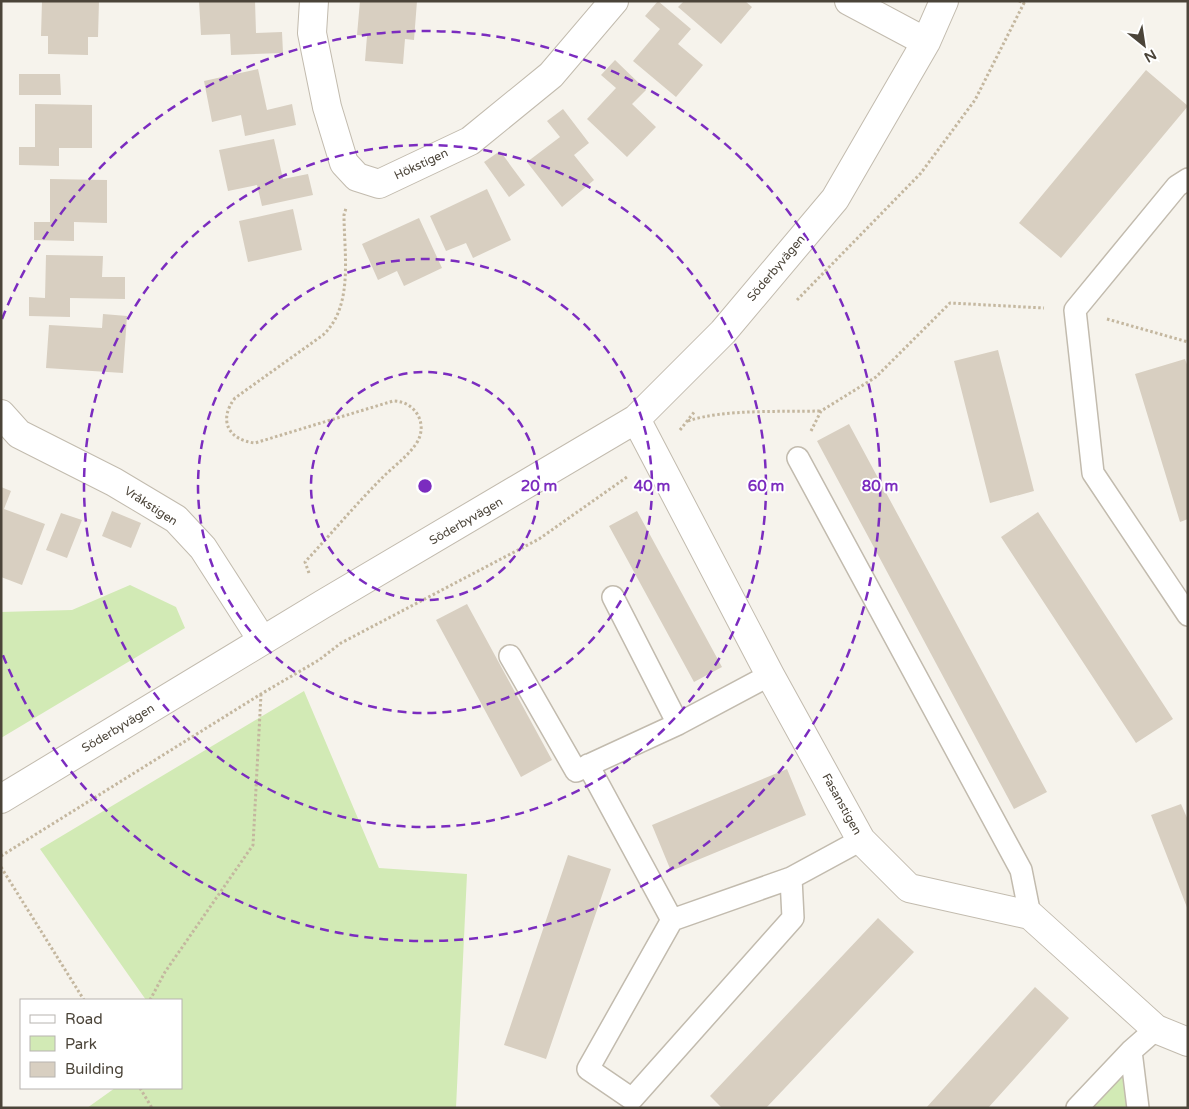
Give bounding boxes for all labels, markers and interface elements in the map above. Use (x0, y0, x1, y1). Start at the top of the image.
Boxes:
north arrow (1119, 20, 1169, 70)
text: N (1141, 46, 1159, 66)
street label: Hökstigen (392, 145, 450, 183)
street label: Söderbyvägen (744, 232, 808, 304)
centre of rings (416, 477, 434, 495)
text: 20 m (521, 477, 557, 495)
text: 40 m (634, 477, 670, 495)
text: 60 m (748, 477, 784, 495)
text: 80 m (862, 477, 898, 495)
street label: Vråkstigen (122, 484, 180, 528)
street label: Söderbyvägen (427, 494, 505, 548)
street label: Söderbyvägen (79, 701, 157, 755)
street label: Fasanstigen (819, 771, 865, 837)
legend (20, 999, 182, 1089)
text: Road (65, 1010, 103, 1028)
text: Park (65, 1035, 97, 1053)
text: Building (65, 1060, 124, 1078)

